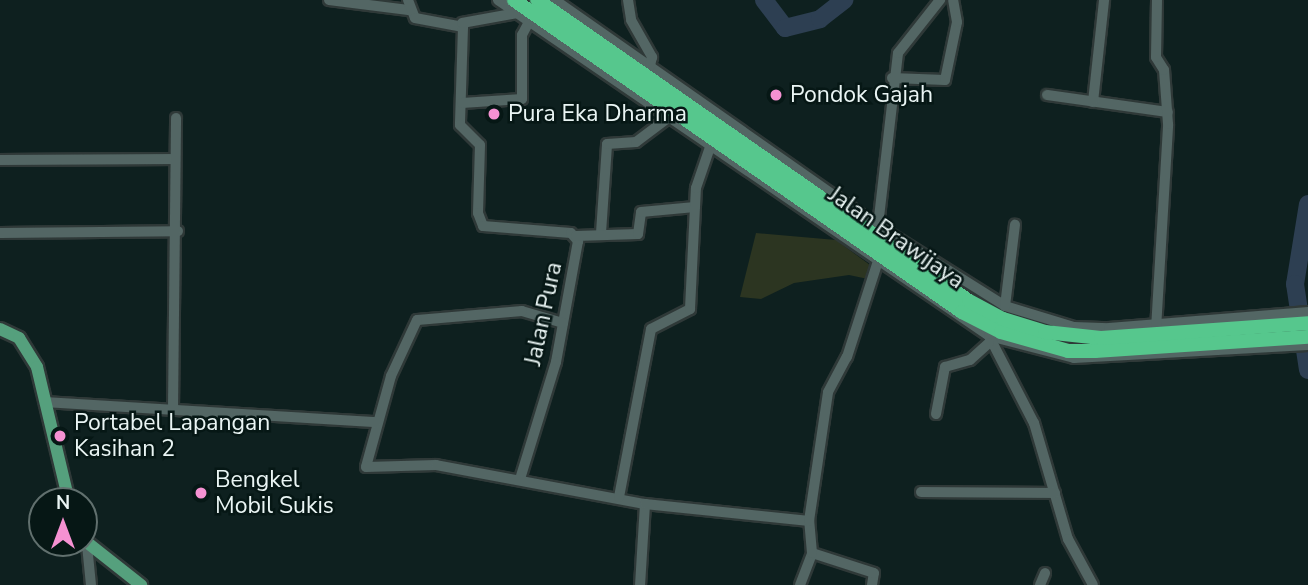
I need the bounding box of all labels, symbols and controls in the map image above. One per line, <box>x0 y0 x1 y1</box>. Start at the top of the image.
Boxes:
place label: Pondok Gajah <box>790 81 933 109</box>
marker: Pondok Gajah <box>768 87 784 103</box>
place label: Pura Eka Dharma <box>508 100 687 128</box>
marker: Pura Eka Dharma <box>486 106 502 122</box>
street label: Jalan Brawijaya <box>823 181 969 295</box>
street label: Jalan Pura <box>520 260 568 368</box>
place label: Portabel Lapangan Kasihan 2 <box>74 409 270 463</box>
marker: Portabel Lapangan Kasihan 2 <box>52 428 68 444</box>
place label: Bengkel Mobil Sukis <box>215 466 334 520</box>
marker: Bengkel Mobil Sukis <box>193 485 209 501</box>
north arrow <box>28 487 98 557</box>
text: N <box>56 490 70 516</box>

